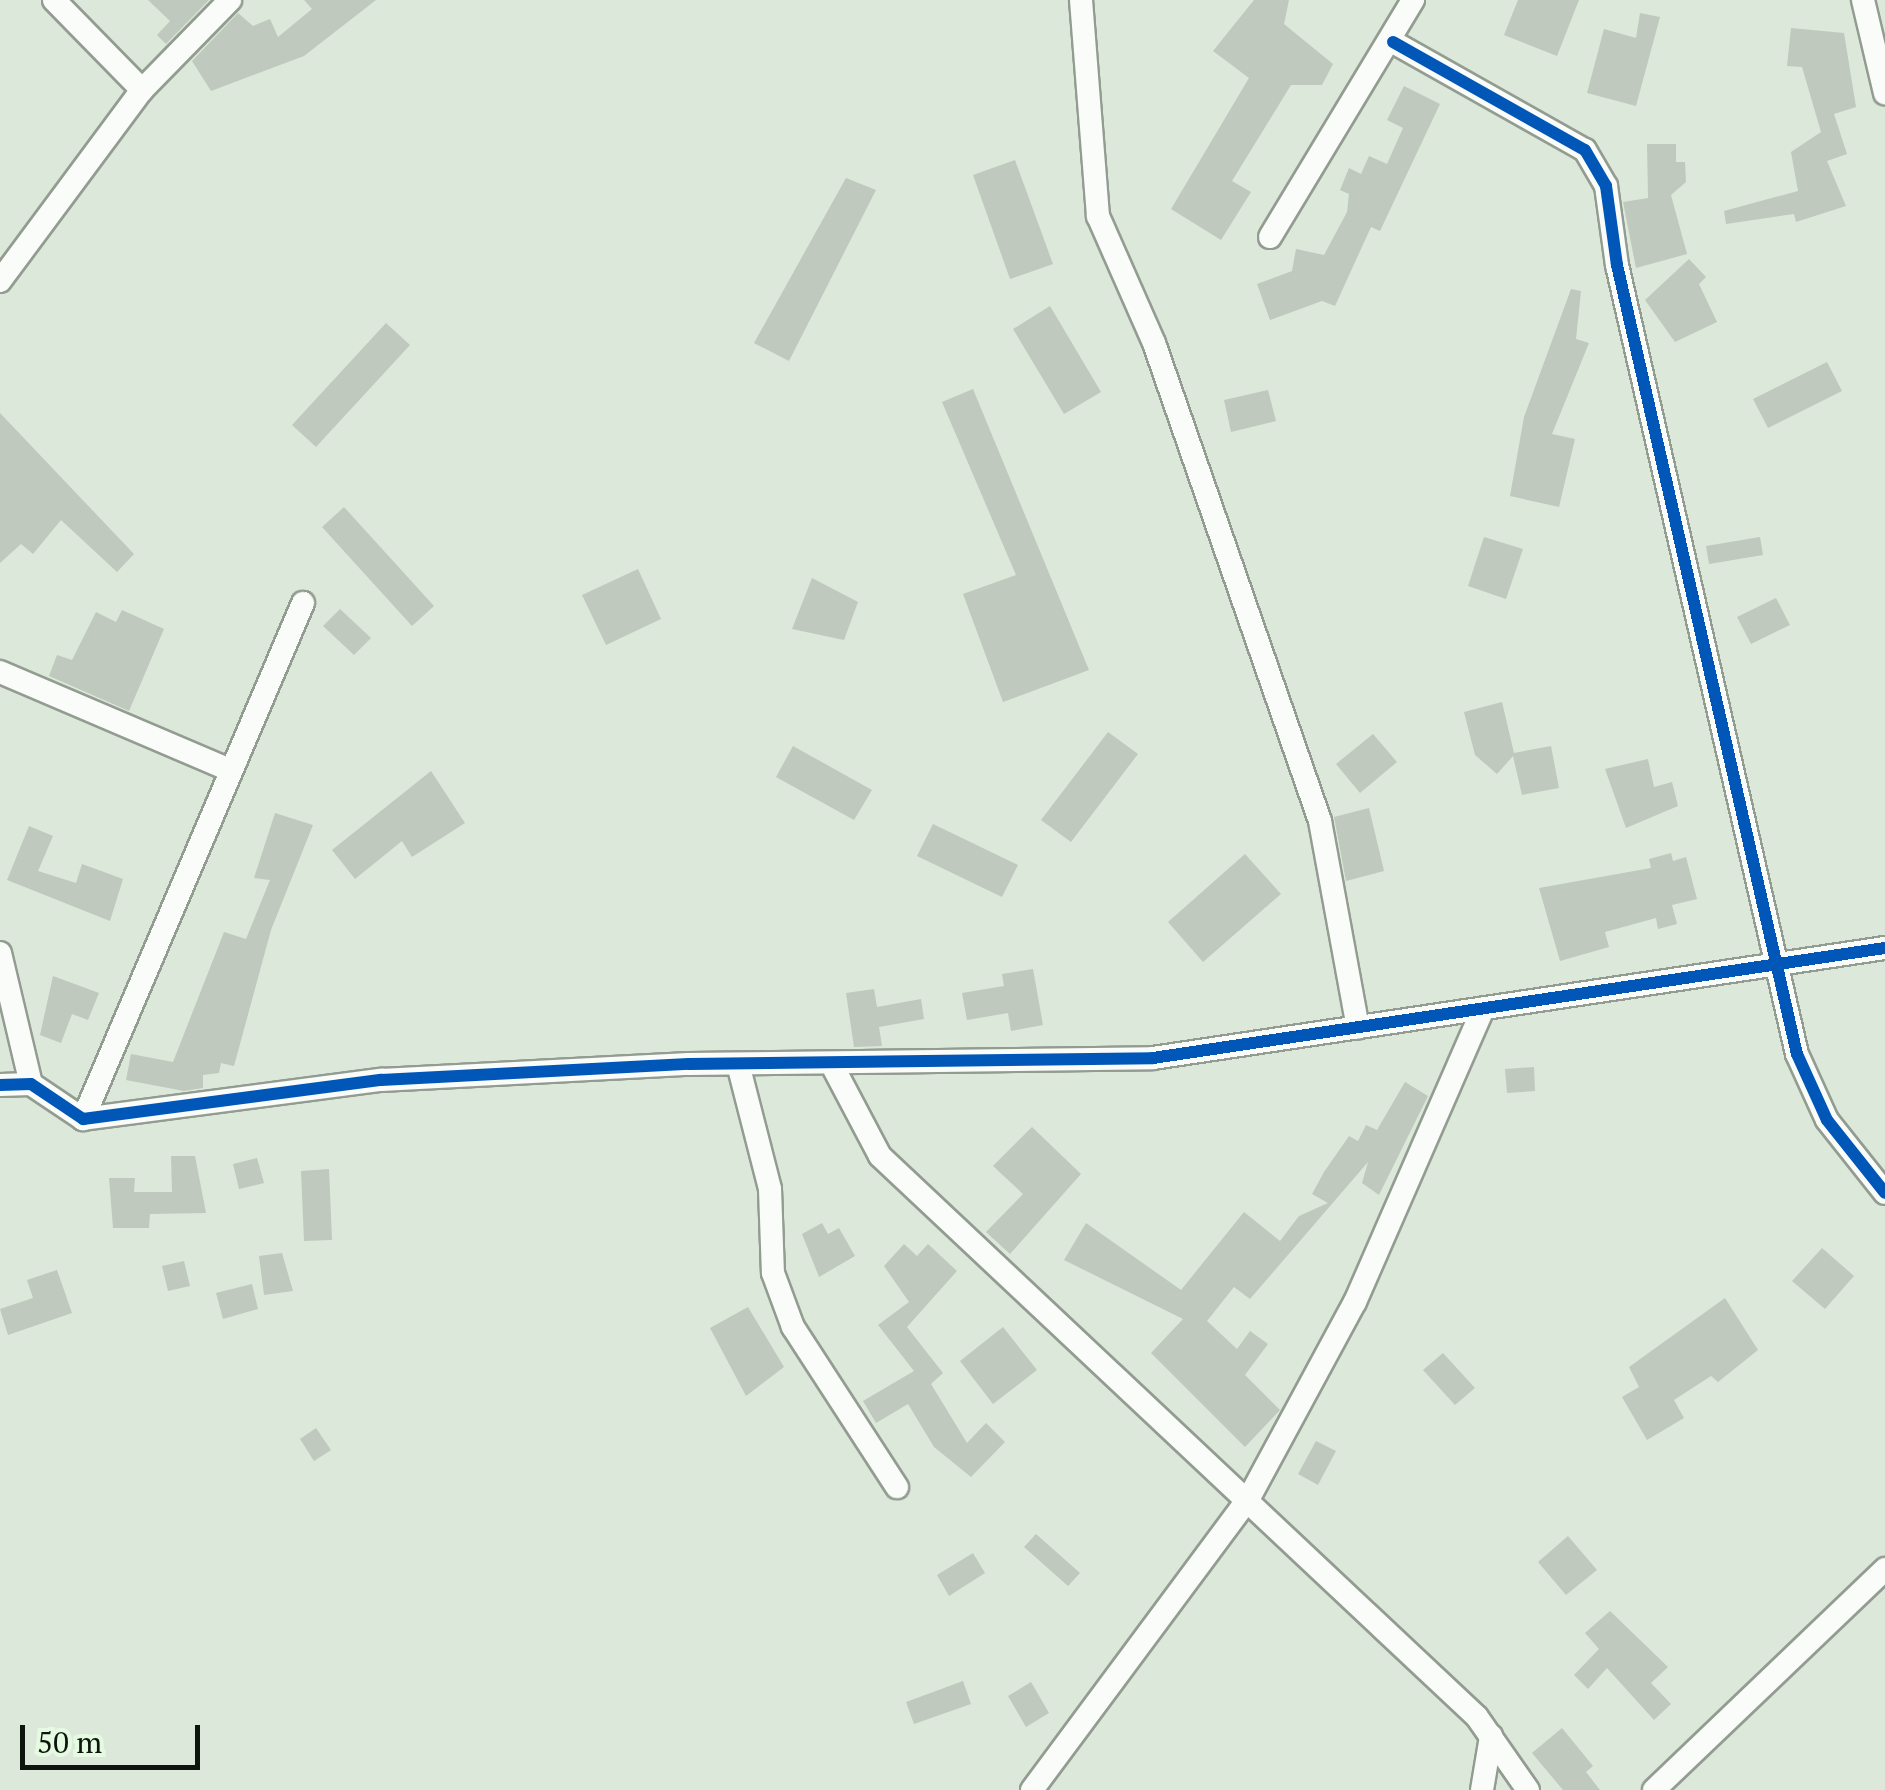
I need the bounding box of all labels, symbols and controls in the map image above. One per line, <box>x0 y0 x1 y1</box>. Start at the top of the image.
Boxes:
scale bar <box>25 1705 205 1767</box>
text: 50 m <box>37 1722 102 1762</box>

